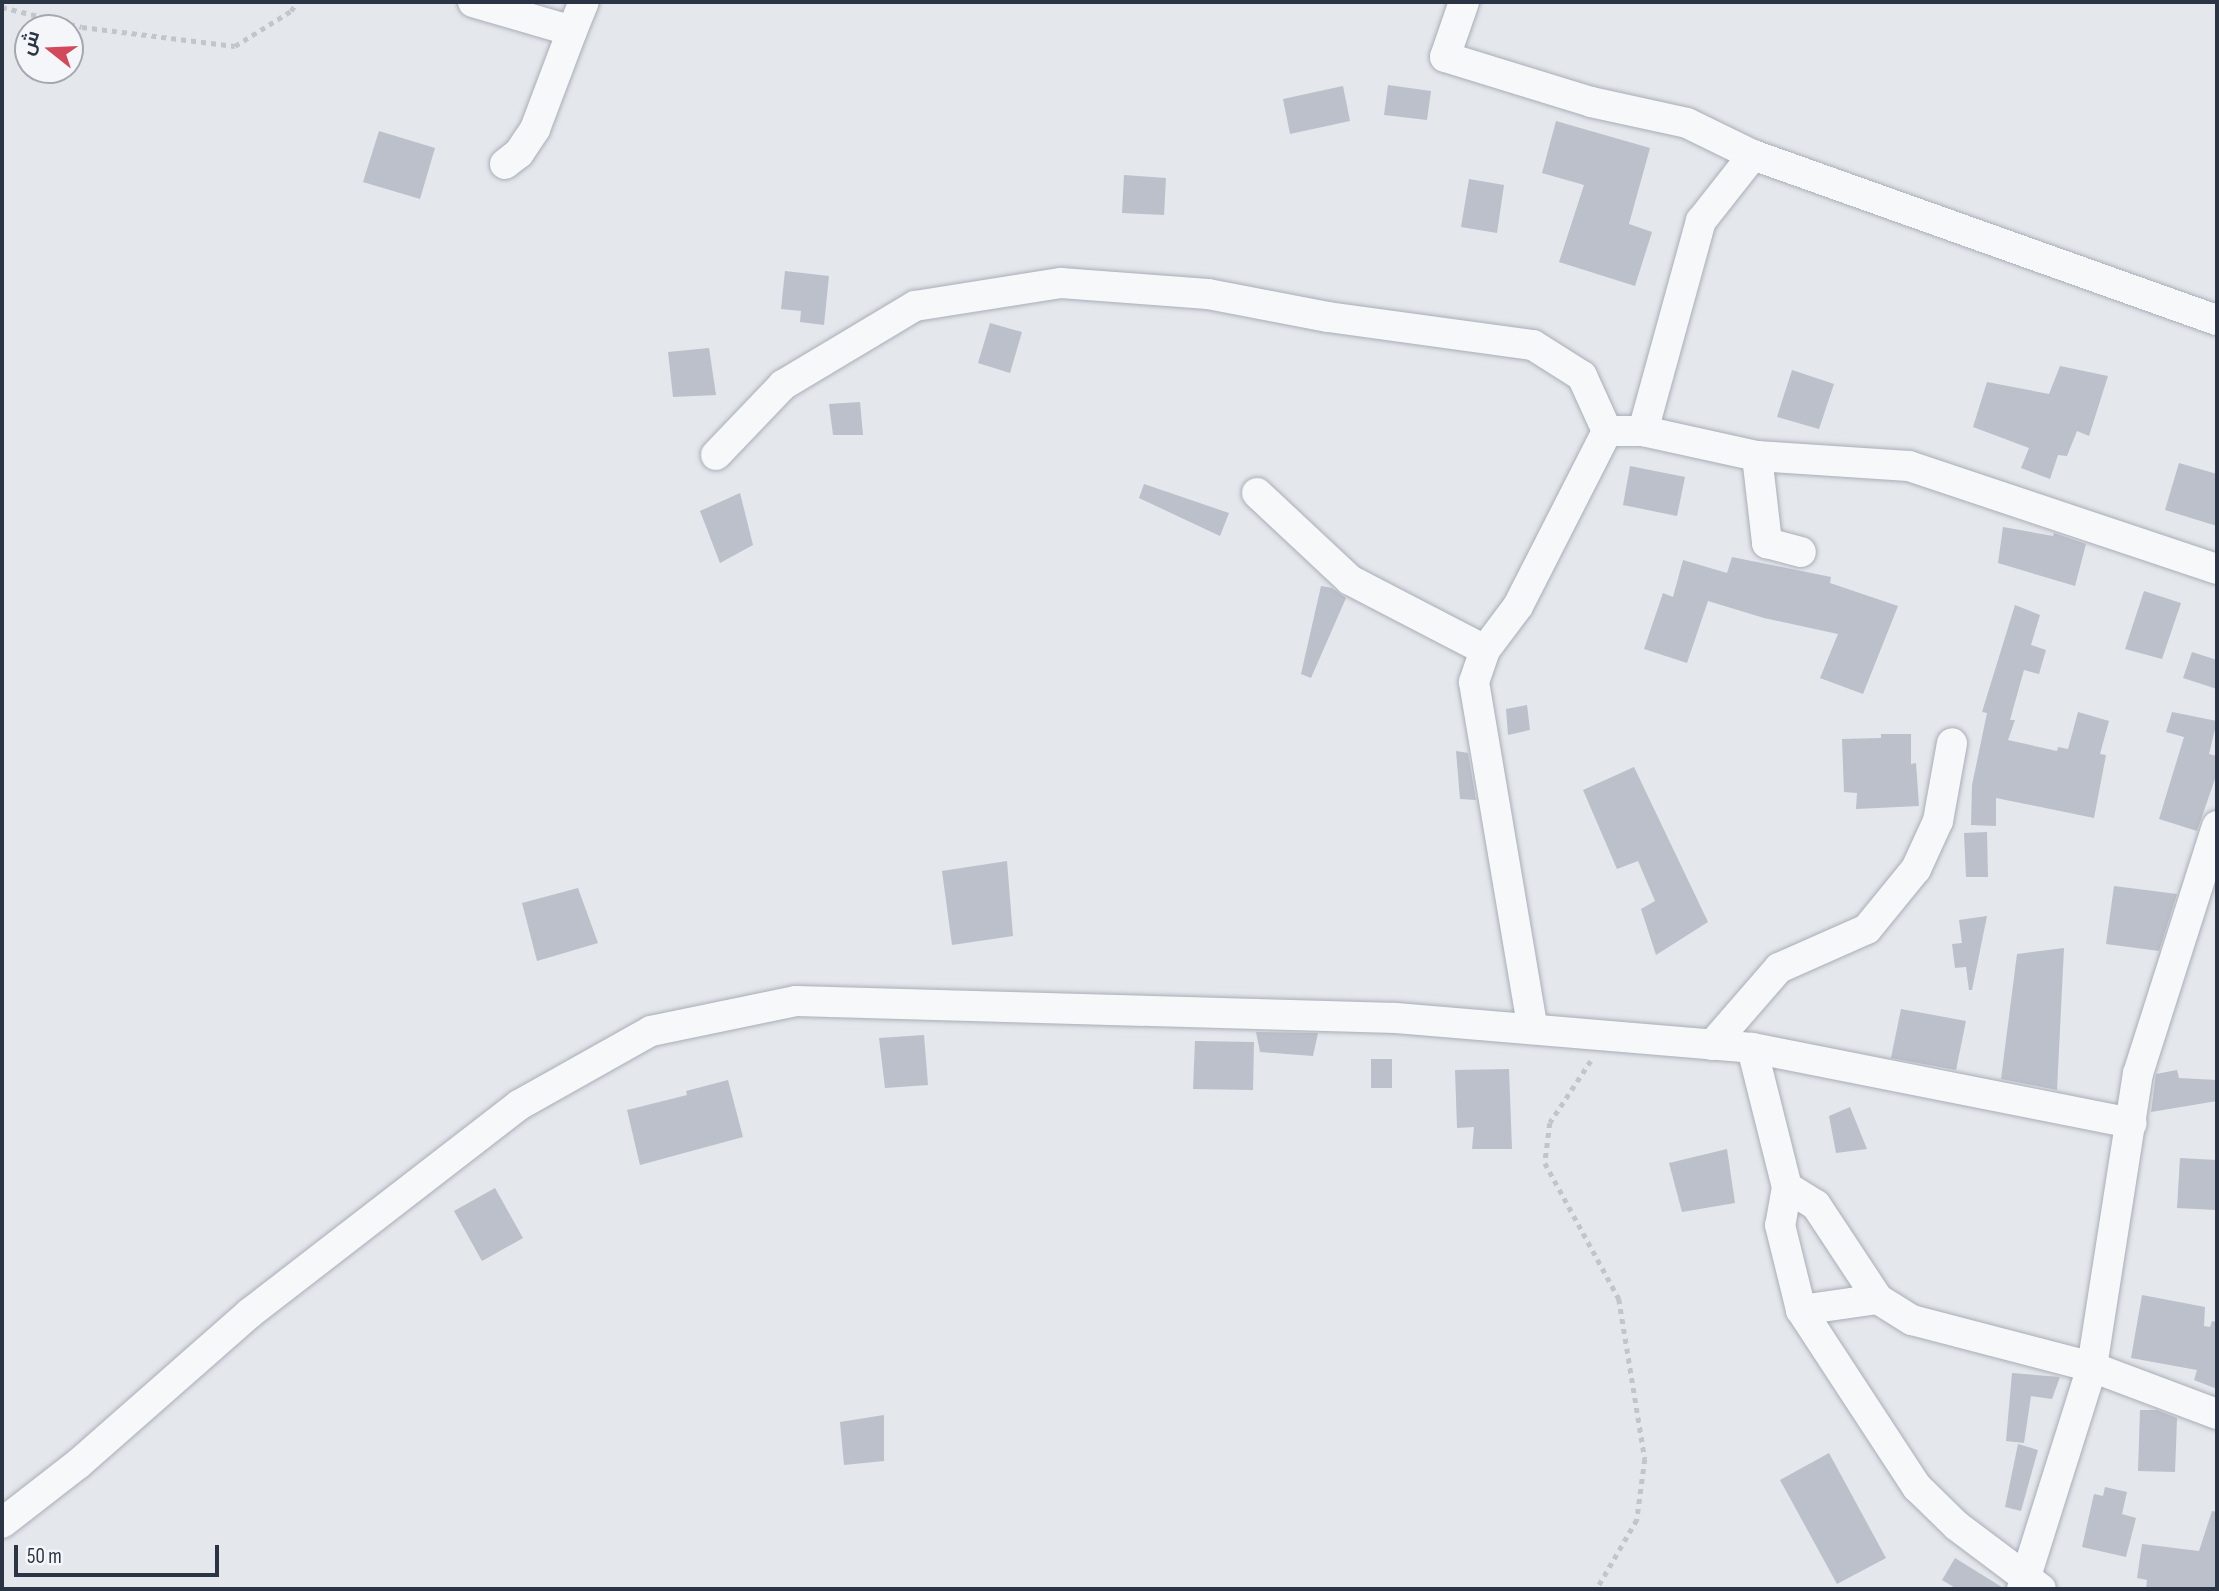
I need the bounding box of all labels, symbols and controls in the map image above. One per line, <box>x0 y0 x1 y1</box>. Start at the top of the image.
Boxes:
north arrow <box>14 14 84 84</box>
text: ش <box>16 28 45 58</box>
scale bar <box>18 1532 222 1576</box>
text: 50 m <box>27 1544 62 1569</box>

